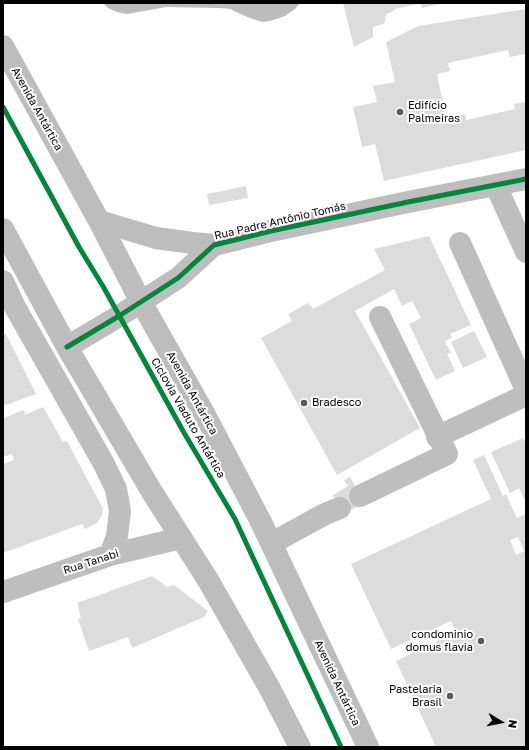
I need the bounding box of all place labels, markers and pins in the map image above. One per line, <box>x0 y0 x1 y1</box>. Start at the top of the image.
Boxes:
place label: Edifício Palmeiras <box>408 99 460 125</box>
marker: Edifício Palmeiras <box>395 107 405 117</box>
place label: Bradesco <box>312 396 361 410</box>
marker: Bradesco <box>299 398 309 408</box>
place label: condominio domus flavia <box>406 628 473 654</box>
marker: condominio domus flavia <box>476 636 486 646</box>
place label: Pastelaria Brasil <box>389 683 442 709</box>
marker: Pastelaria Brasil <box>445 691 455 701</box>

